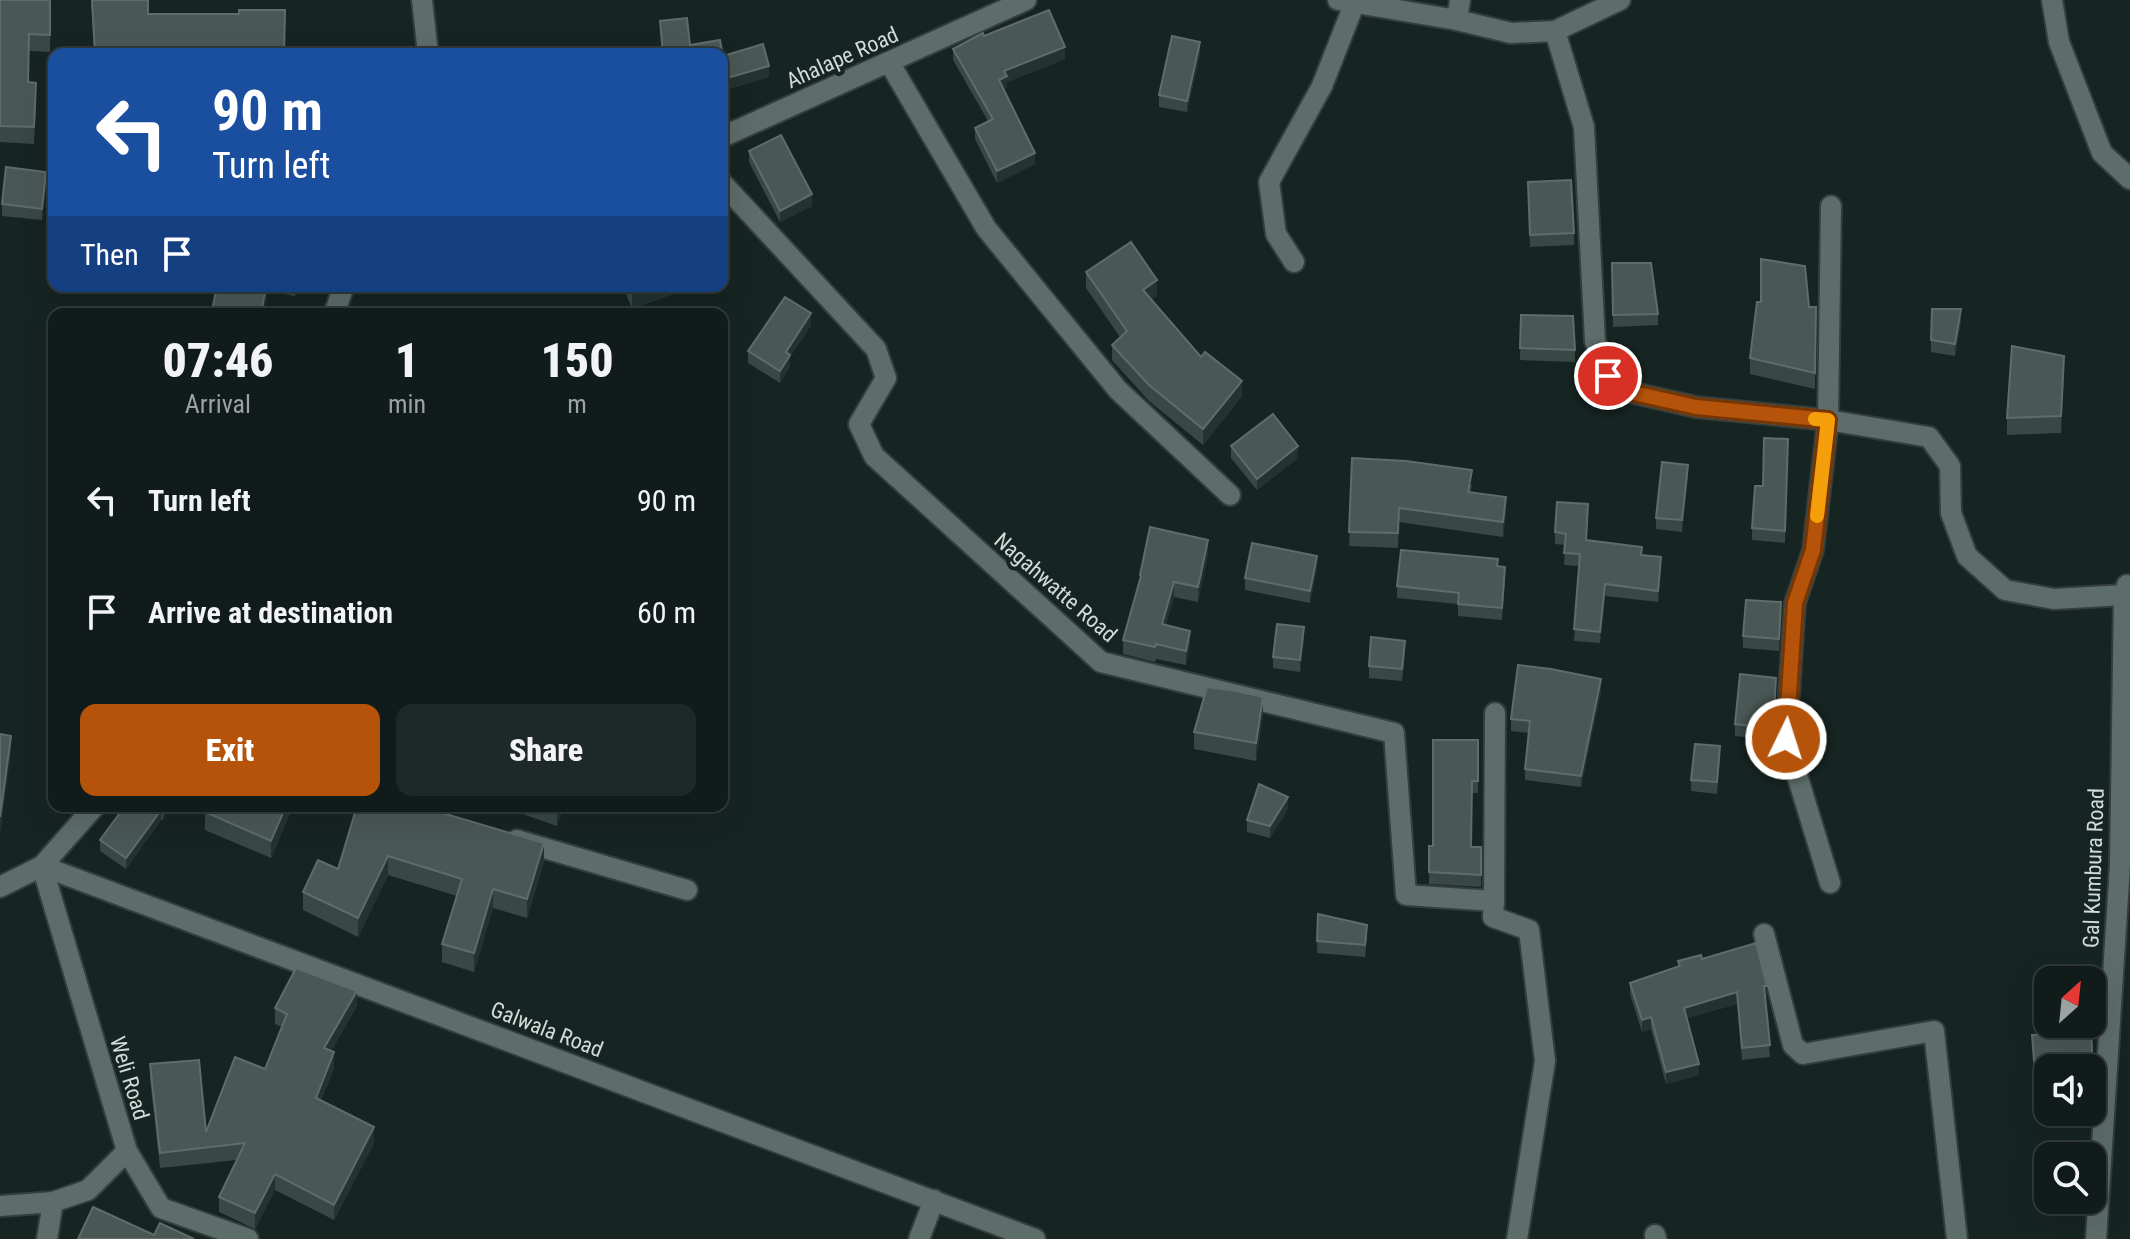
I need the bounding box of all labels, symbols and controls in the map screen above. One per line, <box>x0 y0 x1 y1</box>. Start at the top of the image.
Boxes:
street label: Ahalape Road <box>782 22 902 93</box>
text: 90 m <box>212 78 323 144</box>
icon: left <box>80 80 184 184</box>
text: Turn left <box>212 145 330 187</box>
icon: arrive <box>155 232 199 276</box>
text: Then <box>80 237 139 272</box>
text: 07:46 <box>162 332 274 389</box>
text: 1 <box>395 332 419 389</box>
text: 150 <box>540 332 614 389</box>
pin <box>1574 342 1642 410</box>
icon: arrive <box>1586 354 1630 398</box>
text: Arrival <box>185 389 251 419</box>
text: min <box>388 389 426 419</box>
text: m <box>567 389 587 419</box>
icon: left <box>80 478 124 522</box>
text: Turn left <box>148 483 251 518</box>
text: 90 m <box>637 483 696 518</box>
street label: Nagahwatte Road <box>990 528 1122 647</box>
icon: arrive <box>80 590 124 634</box>
text: Arrive at destination <box>148 595 393 630</box>
text: 60 m <box>637 595 696 630</box>
position arrow <box>1744 697 1828 781</box>
button: Exit <box>80 704 380 796</box>
button: Share <box>396 704 696 796</box>
street label: Gal Kumbura Road <box>2078 788 2109 948</box>
north arrow <box>2034 966 2106 1038</box>
map controls <box>2034 966 2106 1214</box>
street label: Galwala Road <box>487 997 606 1062</box>
street label: Weli Road <box>105 1033 154 1123</box>
button: sound <box>2034 1054 2106 1126</box>
button: search <box>2034 1142 2106 1214</box>

